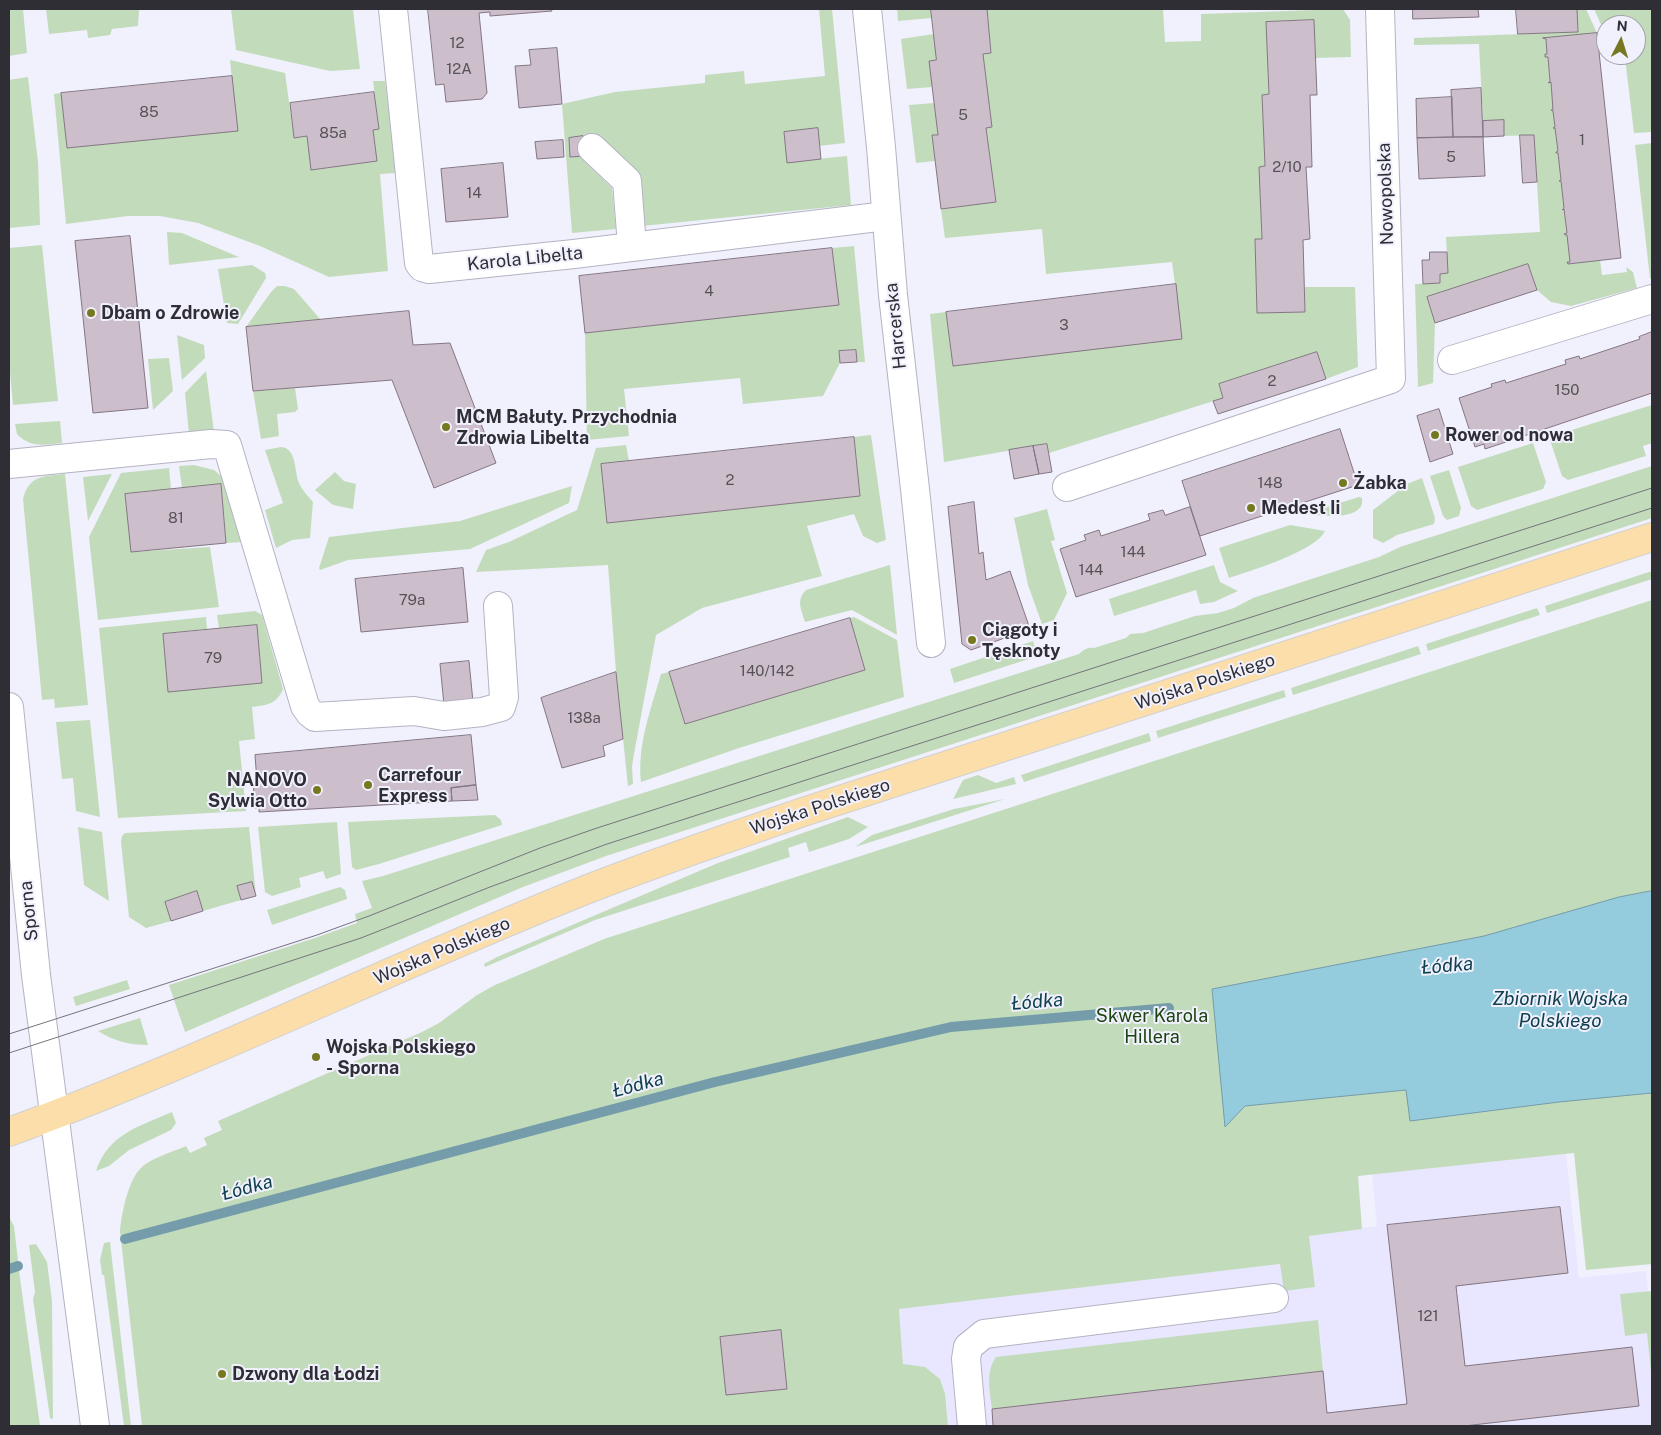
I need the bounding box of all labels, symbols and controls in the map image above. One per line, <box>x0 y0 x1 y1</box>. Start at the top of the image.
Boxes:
north arrow <box>1596 15 1646 65</box>
text: N <box>1616 18 1628 34</box>
house number: 12 <box>449 34 465 52</box>
house number: 12A <box>446 60 472 78</box>
house number: 85 <box>139 103 159 121</box>
house number: 5 <box>958 106 968 124</box>
house number: 85a <box>319 124 347 142</box>
house number: 1 <box>1579 131 1585 149</box>
street label: Nowopolska <box>1373 142 1399 246</box>
house number: 5 <box>1446 148 1456 166</box>
house number: 2/10 <box>1272 158 1302 176</box>
house number: 14 <box>466 184 482 202</box>
street label: Karola Libelta <box>466 242 584 276</box>
house number: 4 <box>704 282 714 300</box>
street label: Harcerska <box>881 282 911 370</box>
place label: Dbam o Zdrowie <box>101 302 239 324</box>
marker: Dbam o Zdrowie <box>85 307 97 319</box>
house number: 3 <box>1059 316 1069 334</box>
house number: 2 <box>1268 372 1276 390</box>
house number: 150 <box>1555 381 1579 399</box>
place label: MCM Bałuty. Przychodnia Zdrowia Libelta <box>456 406 677 448</box>
marker: MCM Bałuty. Przychodnia Zdrowia Libelta <box>440 421 452 433</box>
place label: Rower od nowa <box>1445 424 1573 446</box>
marker: Rower od nowa <box>1429 429 1441 441</box>
house number: 2 <box>726 471 734 489</box>
place label: Żabka <box>1353 472 1407 494</box>
house number: 148 <box>1257 474 1283 492</box>
marker: Żabka <box>1337 477 1349 489</box>
place label: Medest Ii <box>1261 497 1340 519</box>
marker: Medest Ii <box>1245 502 1257 514</box>
house number: 81 <box>168 509 184 527</box>
house number: 144 <box>1121 543 1145 561</box>
house number: 144 <box>1079 561 1103 579</box>
house number: 79a <box>399 591 425 609</box>
place label: Ciągoty i Tęsknoty <box>982 619 1060 662</box>
marker: Ciągoty i Tęsknoty <box>966 634 978 646</box>
house number: 79 <box>204 649 222 667</box>
street label: Wojska Polskiego <box>1132 649 1278 715</box>
house number: 140/142 <box>740 662 794 680</box>
house number: 138a <box>567 709 601 727</box>
place label: Carrefour Express <box>378 764 461 806</box>
place label: NANOVO Sylwia Otto <box>208 769 307 812</box>
street label: Wojska Polskiego <box>747 774 893 840</box>
marker: Carrefour Express <box>362 779 374 791</box>
marker: NANOVO Sylwia Otto <box>311 784 323 796</box>
street label: Sporna <box>15 880 43 942</box>
street label: Wojska Polskiego <box>371 913 513 989</box>
water label: Łódka <box>1420 952 1474 980</box>
water label: Łódka <box>1010 988 1064 1016</box>
water label: Zbiornik Wojska Polskiego <box>1492 988 1628 1032</box>
park label: Skwer Karola Hillera <box>1096 1005 1208 1048</box>
place label: Wojska Polskiego - Sporna <box>326 1036 476 1078</box>
marker: Wojska Polskiego - Sporna <box>310 1051 322 1063</box>
water label: Łódka <box>610 1067 666 1103</box>
water label: Łódka <box>219 1170 275 1206</box>
house number: 121 <box>1417 1307 1439 1325</box>
place label: Dzwony dla Łodzi <box>232 1363 379 1385</box>
marker: Dzwony dla Łodzi <box>216 1368 228 1380</box>

